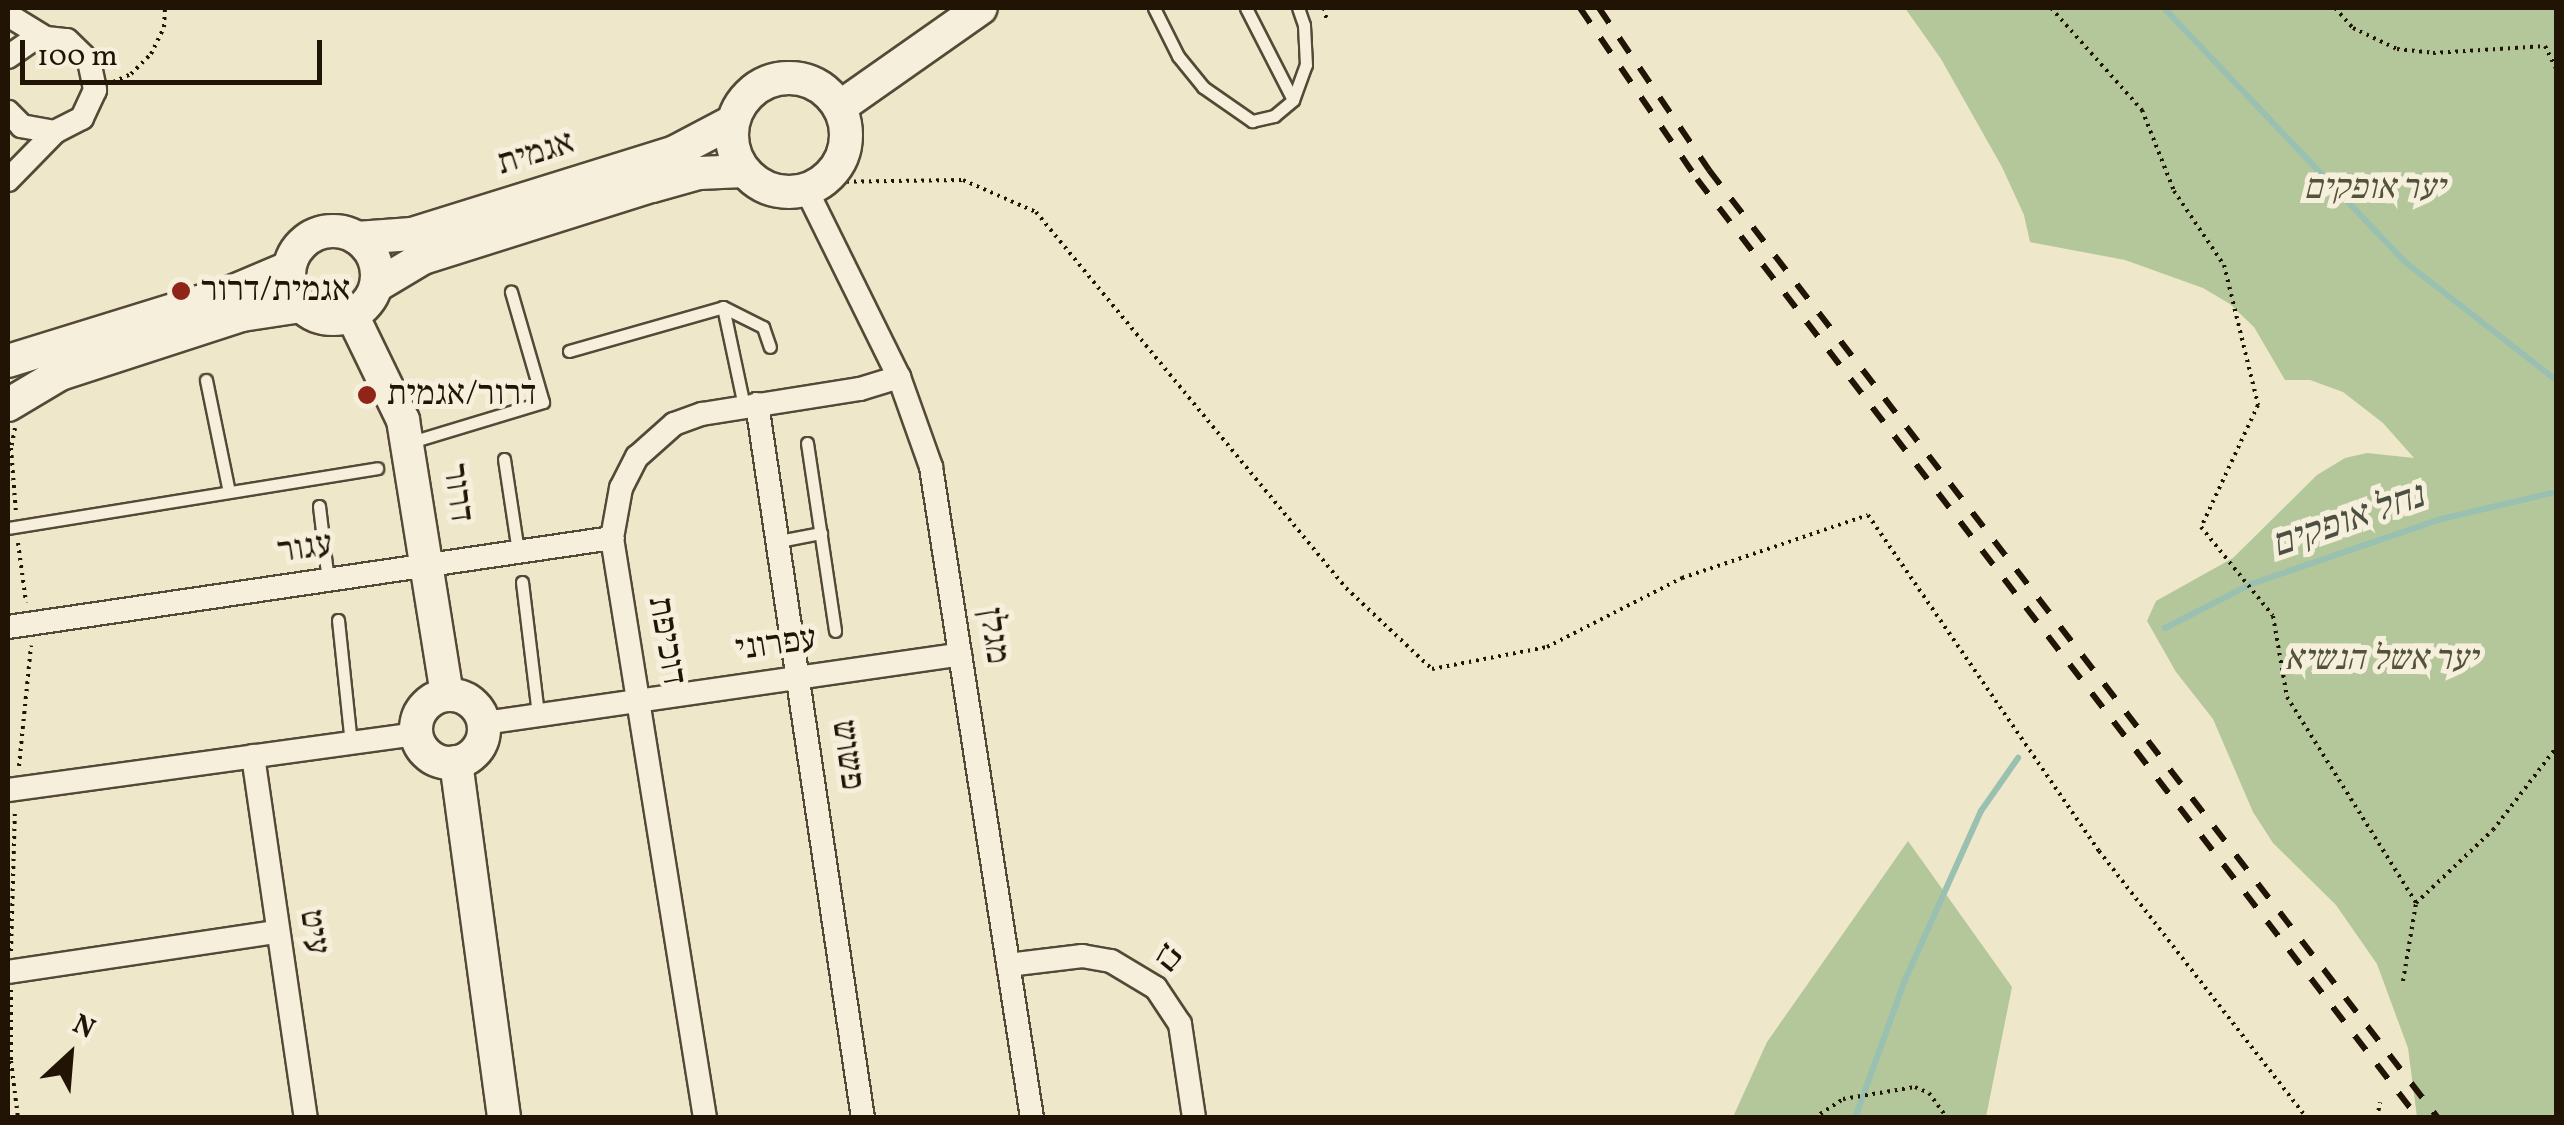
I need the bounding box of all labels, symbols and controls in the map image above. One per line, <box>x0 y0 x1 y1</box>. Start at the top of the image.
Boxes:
scale bar <box>25 20 328 82</box>
text: 100 m <box>37 36 118 78</box>
street label: אגמית <box>492 122 580 186</box>
park label: יער אופקים <box>2304 168 2444 210</box>
place label: אגמית/דרור <box>201 270 351 312</box>
marker: אגמית/דרור <box>170 280 192 302</box>
place label: דרור/אגמית <box>387 374 537 416</box>
marker: דרור/אגמית <box>356 384 378 406</box>
street label: דרור <box>432 461 482 525</box>
water label: נחל אופקים <box>2266 475 2430 569</box>
street label: עגור <box>275 524 335 574</box>
street label: דוכיפת <box>638 593 694 689</box>
street label: מגלן <box>968 605 1018 667</box>
street label: עפרוני <box>733 619 819 671</box>
park label: יער אשל הנשיא <box>2285 639 2477 681</box>
street label: פשוש <box>821 717 873 793</box>
street label: עיט <box>289 907 337 957</box>
street label: בז <box>1145 934 1191 982</box>
north arrow <box>20 1005 120 1105</box>
text: N <box>66 1006 101 1050</box>

